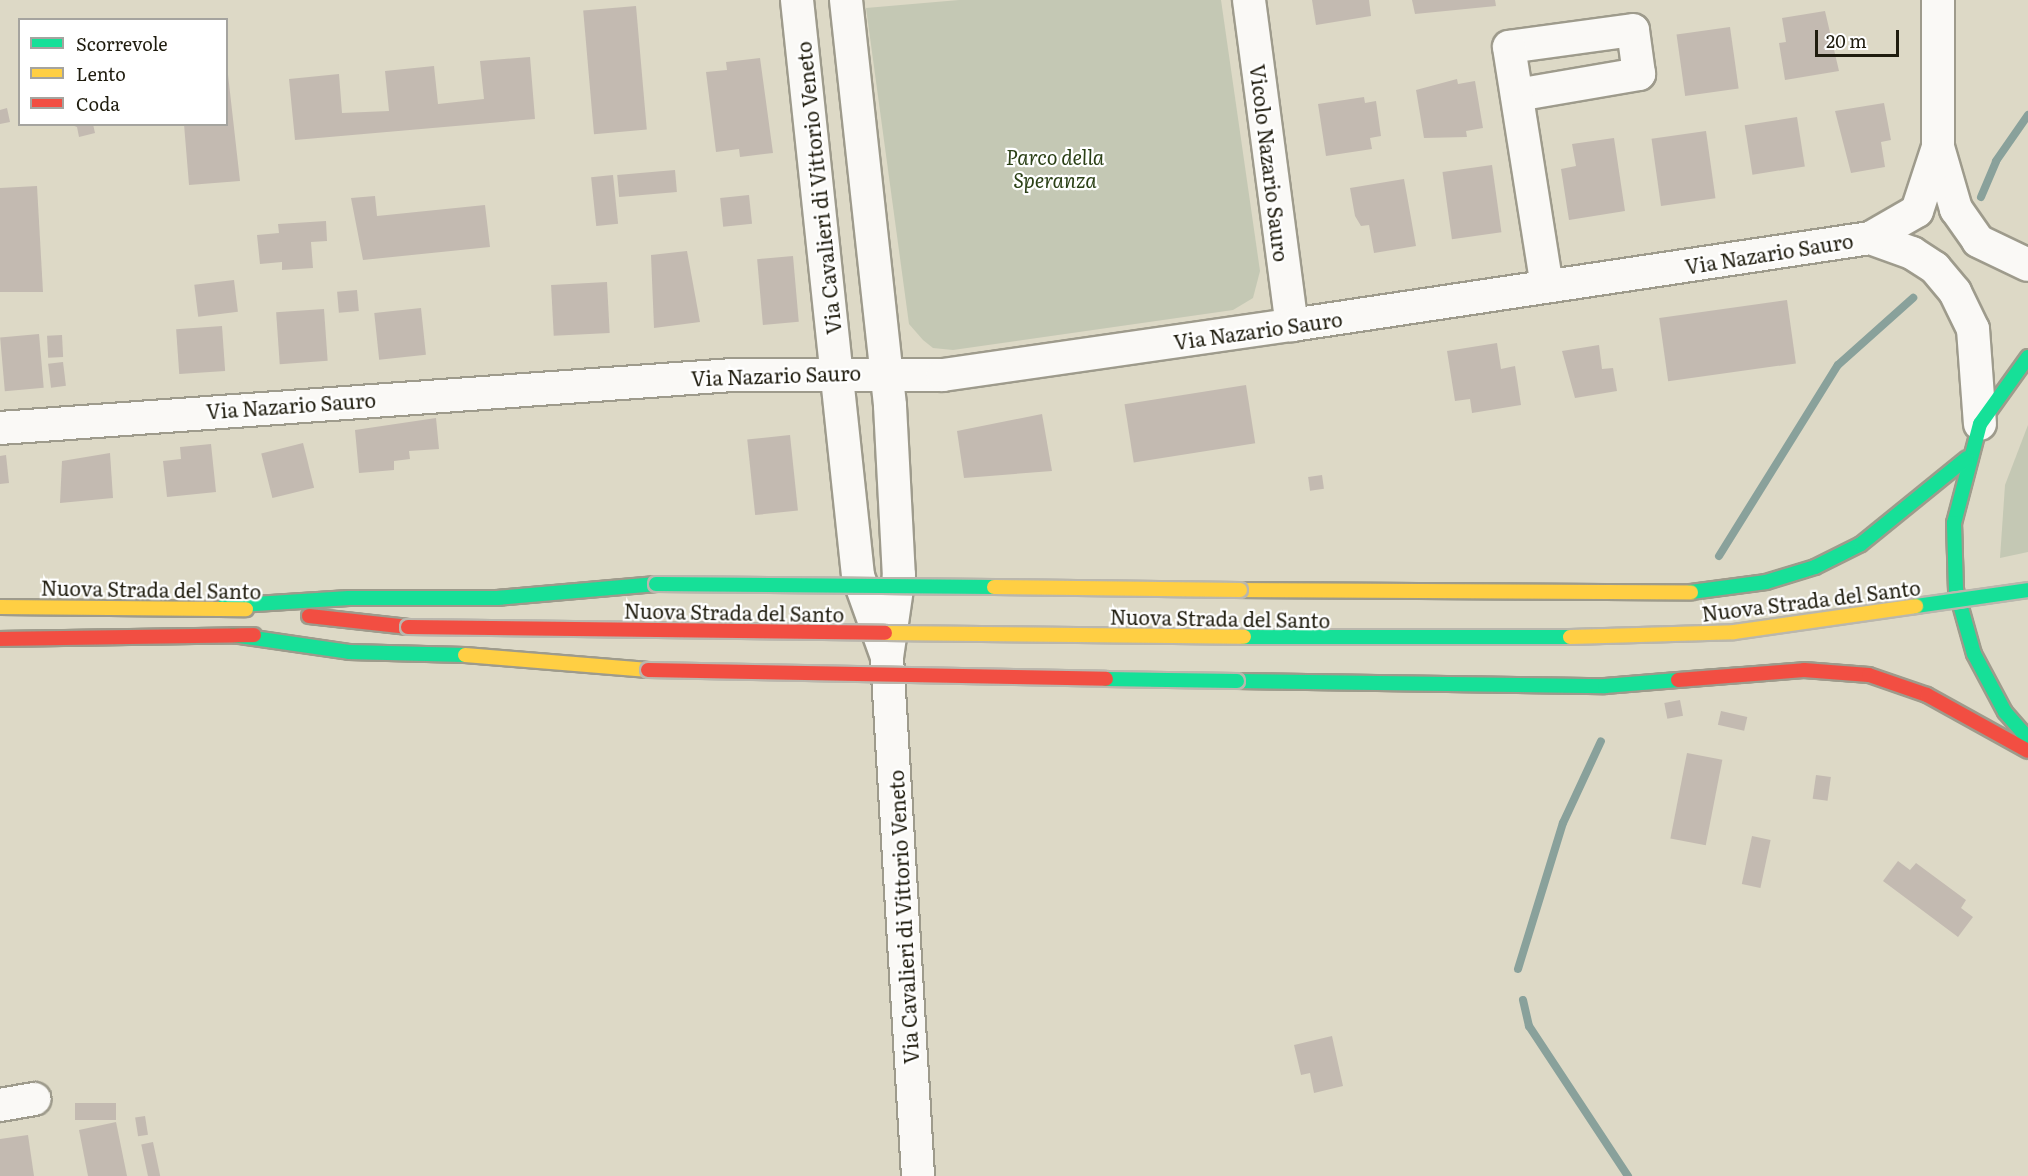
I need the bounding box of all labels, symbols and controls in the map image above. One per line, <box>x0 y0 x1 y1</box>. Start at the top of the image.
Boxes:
legend <box>18 18 228 126</box>
scale bar <box>1818 18 1902 56</box>
text: 20 m <box>1826 27 1867 54</box>
text: Scorrevole <box>76 30 168 57</box>
street label: Via Cavalieri di Vittorio Veneto <box>791 40 845 336</box>
text: Lento <box>76 60 126 87</box>
street label: Vicolo Nazario Sauro <box>1246 63 1294 263</box>
text: Coda <box>76 90 120 117</box>
park label: Parco della Speranza <box>1006 144 1104 191</box>
street label: Via Nazario Sauro <box>1683 228 1855 278</box>
street label: Via Nazario Sauro <box>1172 306 1344 354</box>
street label: Via Nazario Sauro <box>691 360 861 390</box>
street label: Via Nazario Sauro <box>205 387 377 423</box>
street label: Nuova Strada del Santo <box>41 575 261 603</box>
street label: Nuova Strada del Santo <box>1700 575 1922 625</box>
street label: Nuova Strada del Santo <box>624 598 844 626</box>
street label: Nuova Strada del Santo <box>1110 604 1330 632</box>
street label: Via Cavalieri di Vittorio Veneto <box>883 769 923 1065</box>

